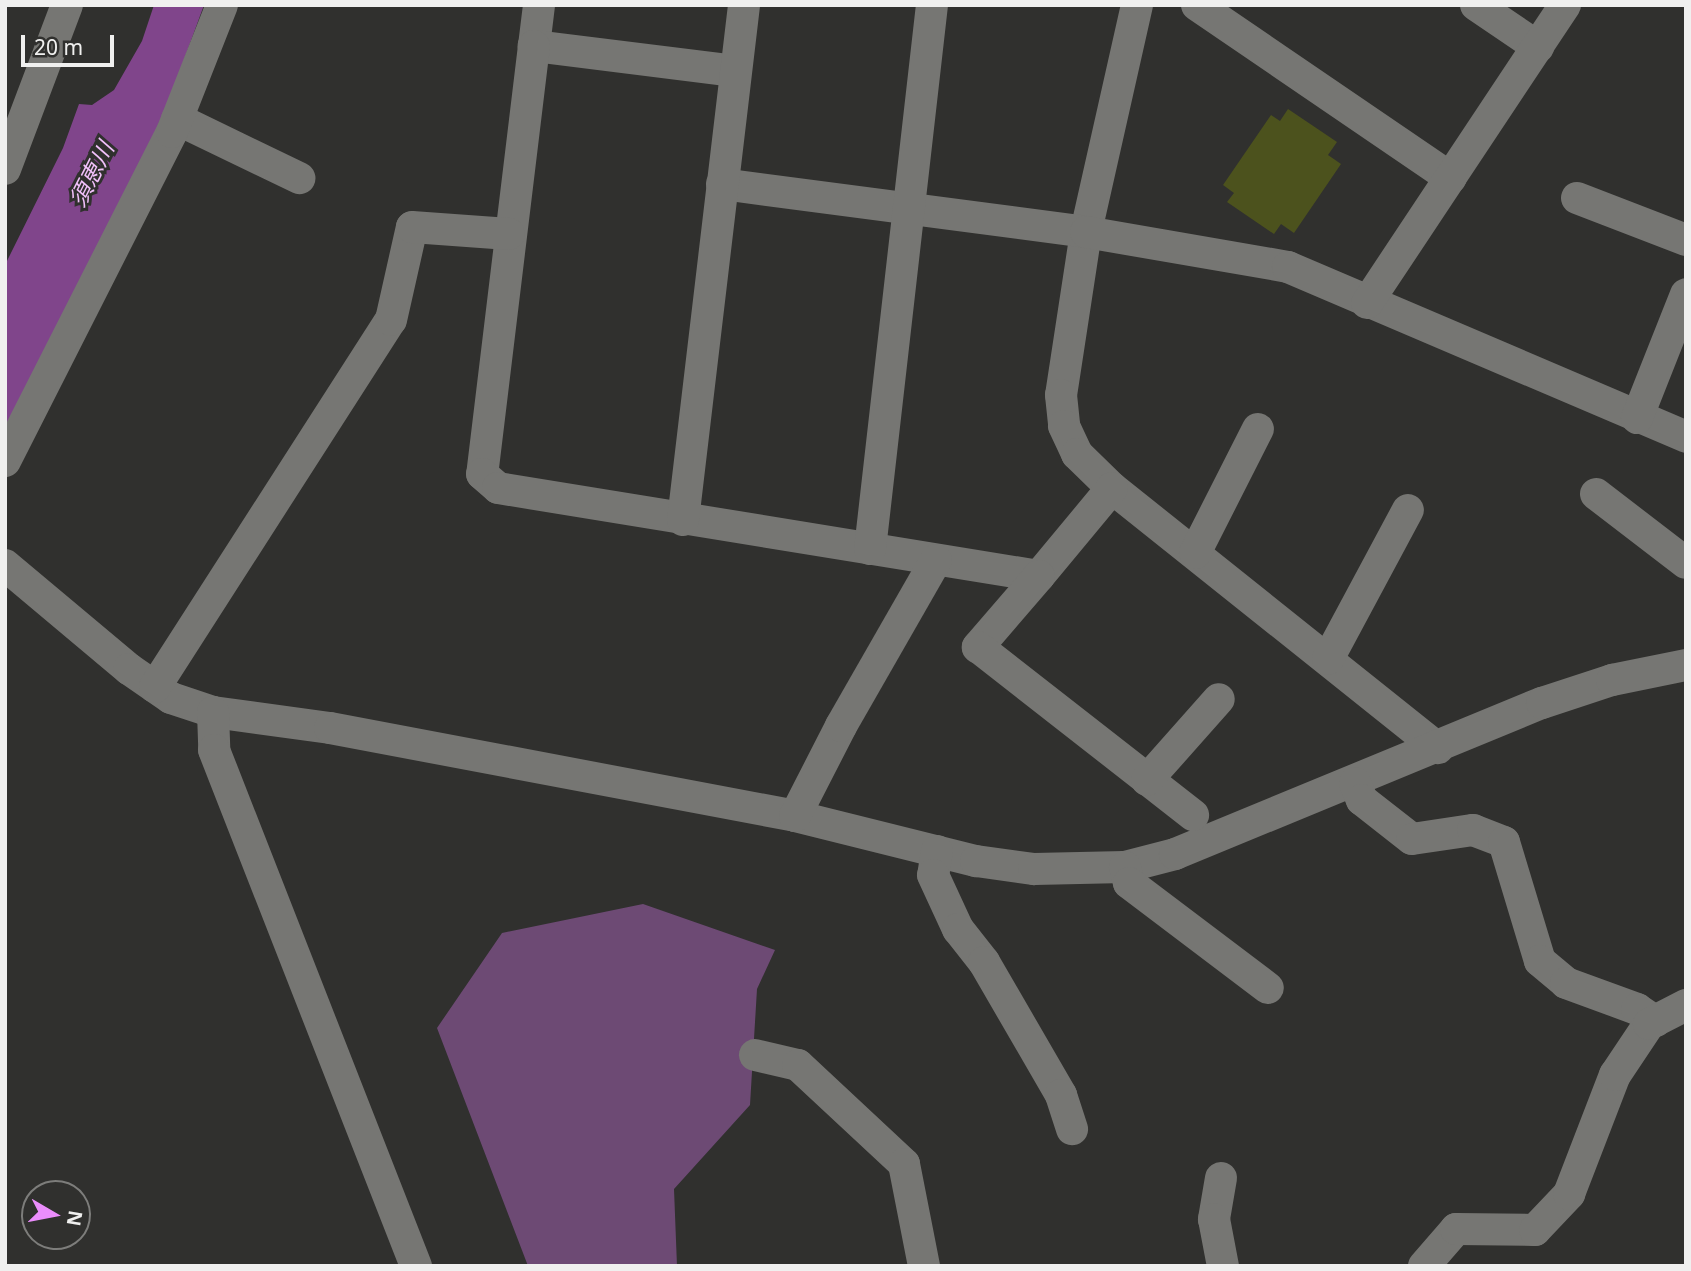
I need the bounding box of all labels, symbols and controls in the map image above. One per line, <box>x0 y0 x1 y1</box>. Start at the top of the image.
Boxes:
scale bar <box>24 21 117 65</box>
text: 20 m <box>34 33 83 61</box>
water label: 須恵川 <box>63 137 119 211</box>
north arrow <box>21 1180 91 1250</box>
text: N <box>61 1208 89 1228</box>

